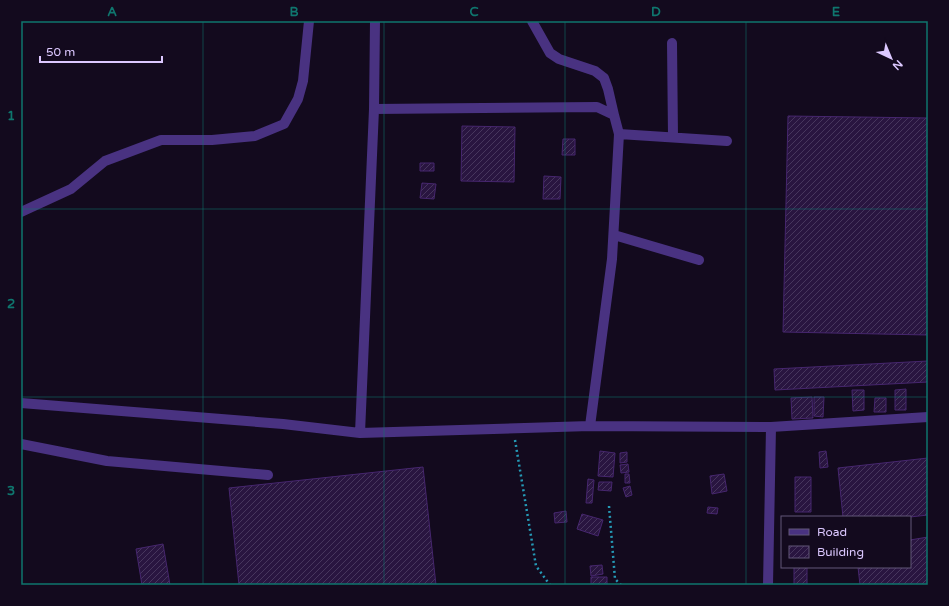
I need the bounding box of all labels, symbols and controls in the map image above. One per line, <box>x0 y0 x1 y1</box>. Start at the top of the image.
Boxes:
text: A <box>107 4 117 20</box>
text: B <box>289 4 299 20</box>
text: C <box>469 4 479 20</box>
text: D <box>651 4 661 20</box>
text: E <box>832 4 840 20</box>
scale bar <box>40 38 162 64</box>
north arrow <box>871 38 911 78</box>
text: 50 m <box>46 45 75 59</box>
text: N <box>890 57 905 73</box>
text: 1 <box>7 108 15 124</box>
text: 2 <box>7 296 15 312</box>
text: 3 <box>7 483 15 499</box>
legend <box>781 516 911 568</box>
text: Road <box>817 525 847 539</box>
text: Building <box>817 545 864 559</box>

